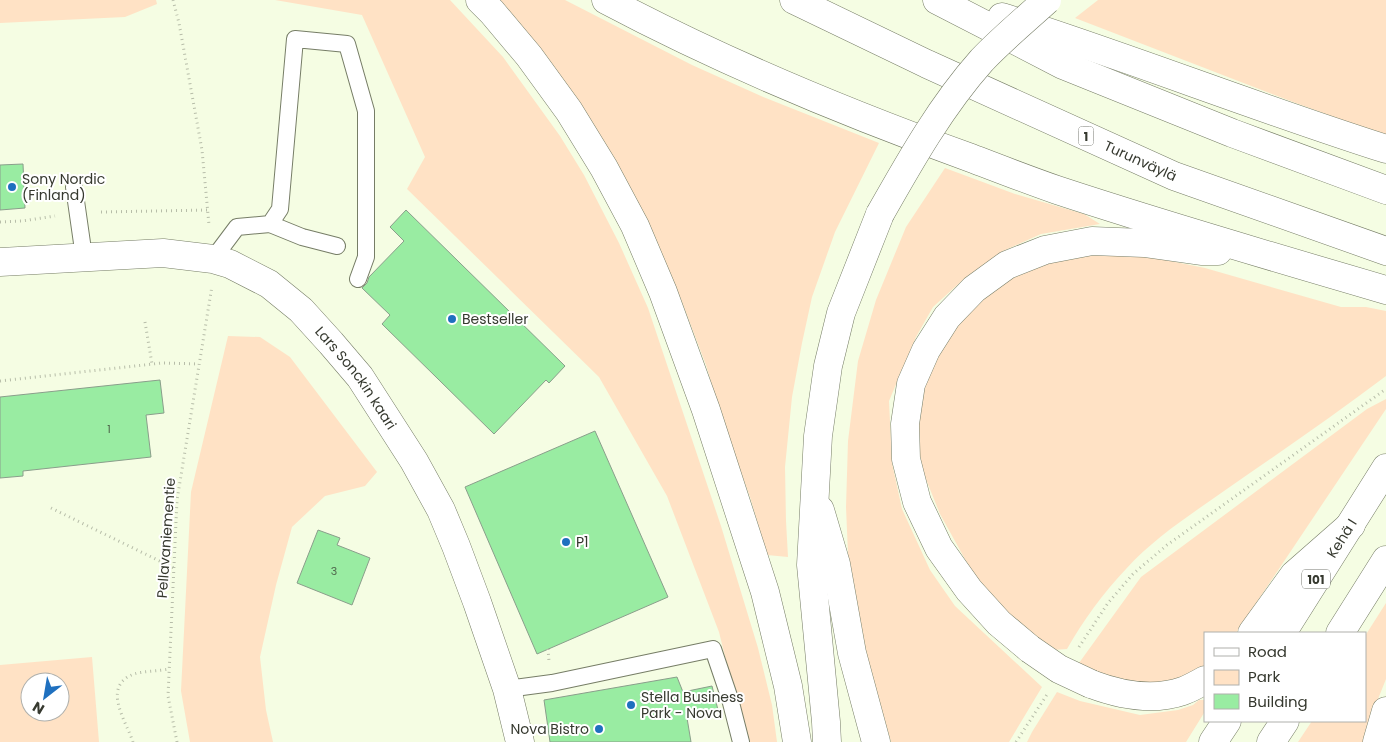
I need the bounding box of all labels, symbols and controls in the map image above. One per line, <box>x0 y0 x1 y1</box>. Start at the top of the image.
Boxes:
road number: 1 <box>1078 126 1094 146</box>
street label: Turunväylä <box>1101 136 1180 186</box>
place label: Sony Nordic (Finland) <box>22 169 105 205</box>
marker: Sony Nordic (Finland) <box>6 181 18 193</box>
place label: Bestseller <box>462 309 528 329</box>
marker: Bestseller <box>446 313 458 325</box>
street label: Lars Sonckin kaari <box>311 322 401 433</box>
house number: 1 <box>107 421 111 437</box>
street label: Pellavaniementie <box>152 477 180 599</box>
street label: Kehä I <box>1322 515 1362 562</box>
place label: P1 <box>576 532 589 552</box>
marker: P1 <box>560 536 572 548</box>
house number: 3 <box>331 563 337 579</box>
road number: 101 <box>1302 570 1330 588</box>
legend <box>1204 632 1366 722</box>
text: Road <box>1248 641 1287 662</box>
text: Park <box>1248 666 1280 687</box>
north arrow <box>20 672 70 722</box>
place label: Stella Business Park - Nova <box>641 687 744 723</box>
text: Building <box>1248 691 1308 712</box>
text: N <box>29 697 48 719</box>
marker: Stella Business Park - Nova <box>625 699 637 711</box>
place label: Nova Bistro <box>511 719 589 739</box>
marker: Nova Bistro <box>593 723 605 735</box>

